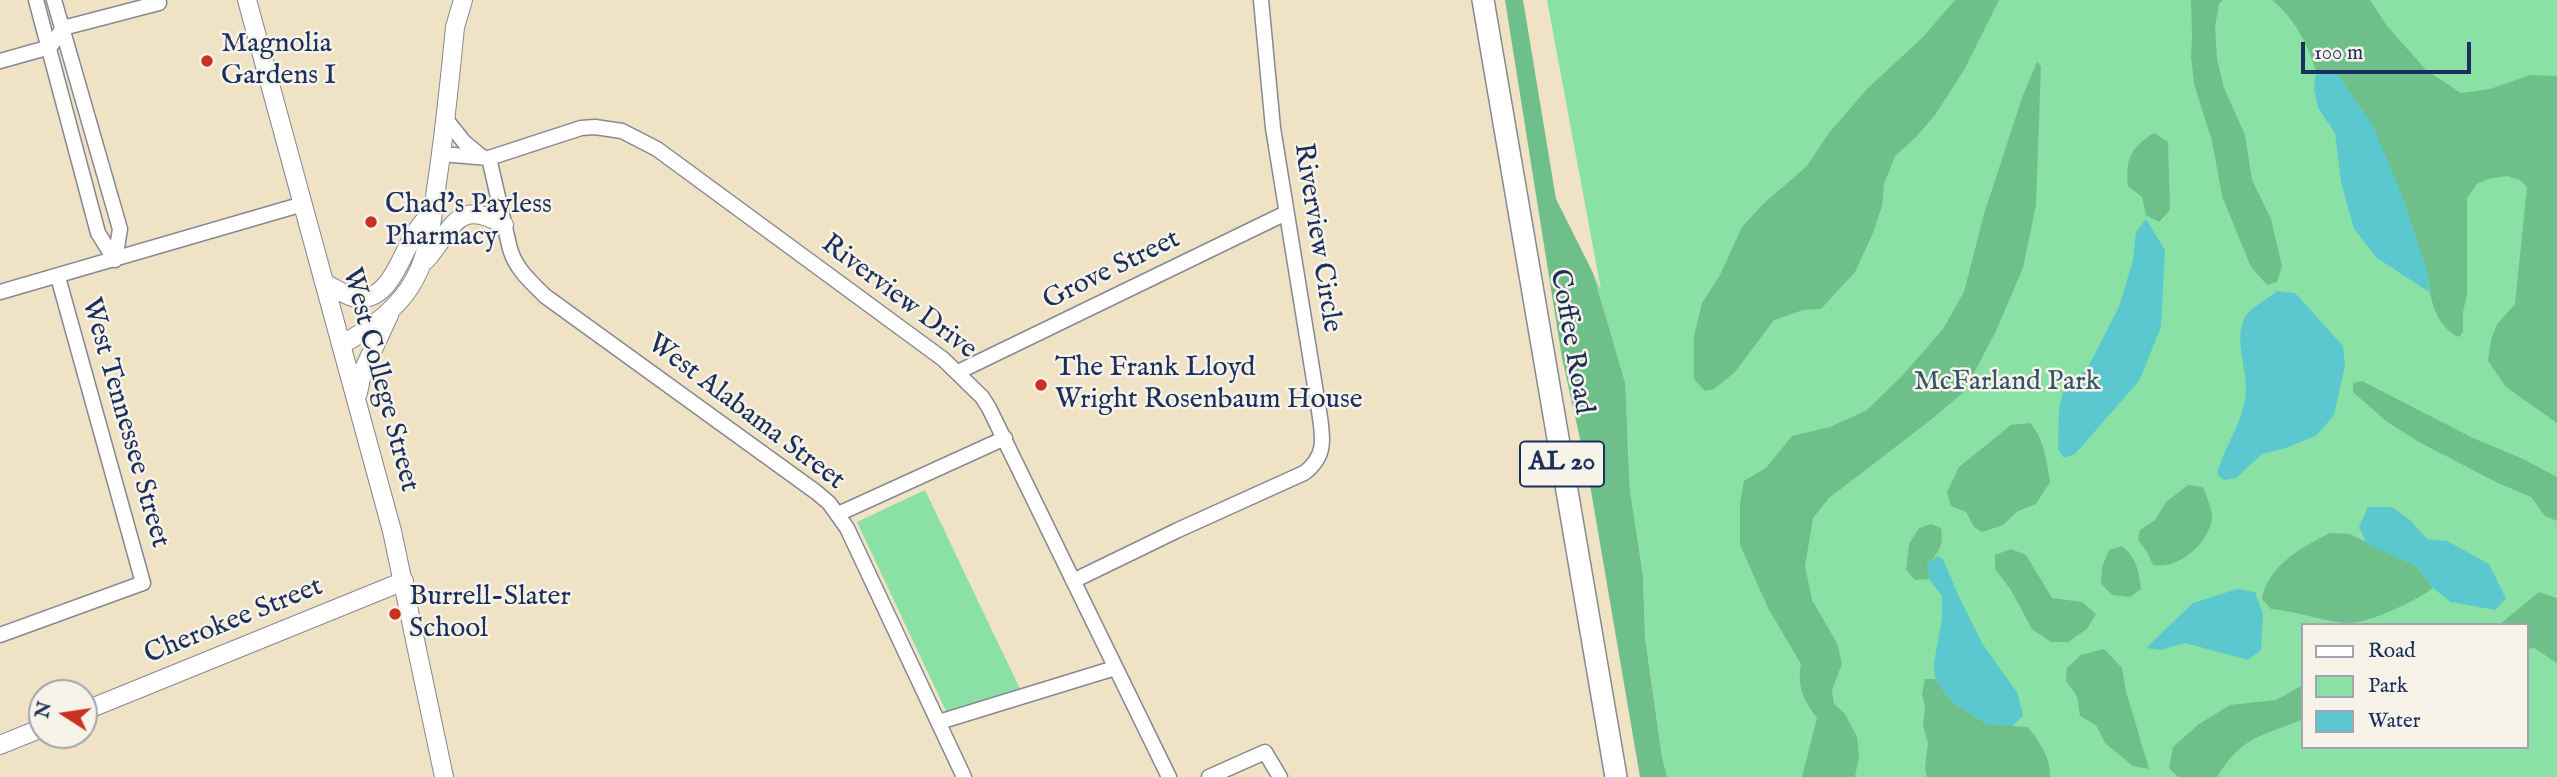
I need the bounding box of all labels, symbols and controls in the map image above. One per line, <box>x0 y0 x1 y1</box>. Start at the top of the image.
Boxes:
place label: Magnolia Gardens I <box>221 28 336 94</box>
scale bar <box>2305 28 2475 72</box>
text: 100 m <box>2314 40 2363 67</box>
marker: Magnolia Gardens I <box>199 53 215 69</box>
street label: Riverview Circle <box>1284 141 1348 335</box>
place label: Chad's Payless Pharmacy <box>385 189 552 255</box>
marker: Chad's Payless Pharmacy <box>363 214 379 230</box>
street label: Grove Street <box>1038 223 1186 319</box>
street label: Riverview Drive <box>814 229 982 367</box>
street label: West College Street <box>333 264 425 496</box>
street label: Coffee Road <box>1541 267 1599 417</box>
street label: West Tennessee Street <box>72 294 176 552</box>
street label: West Alabama Street <box>640 328 850 498</box>
place label: The Frank Lloyd Wright Rosenbaum House <box>1055 352 1363 418</box>
park label: McFarland Park <box>1914 366 2100 400</box>
marker: The Frank Lloyd Wright Rosenbaum House <box>1033 377 1049 393</box>
road number: AL 20 <box>1520 442 1604 486</box>
street label: Cherokee Street <box>140 571 328 673</box>
place label: Burrell-Slater School <box>409 581 571 647</box>
marker: Burrell-Slater School <box>387 606 403 622</box>
legend <box>2302 623 2529 749</box>
text: Road <box>2368 638 2415 665</box>
text: Park <box>2368 673 2408 700</box>
north arrow <box>28 679 98 749</box>
text: N <box>31 700 58 721</box>
text: Water <box>2368 708 2420 735</box>

